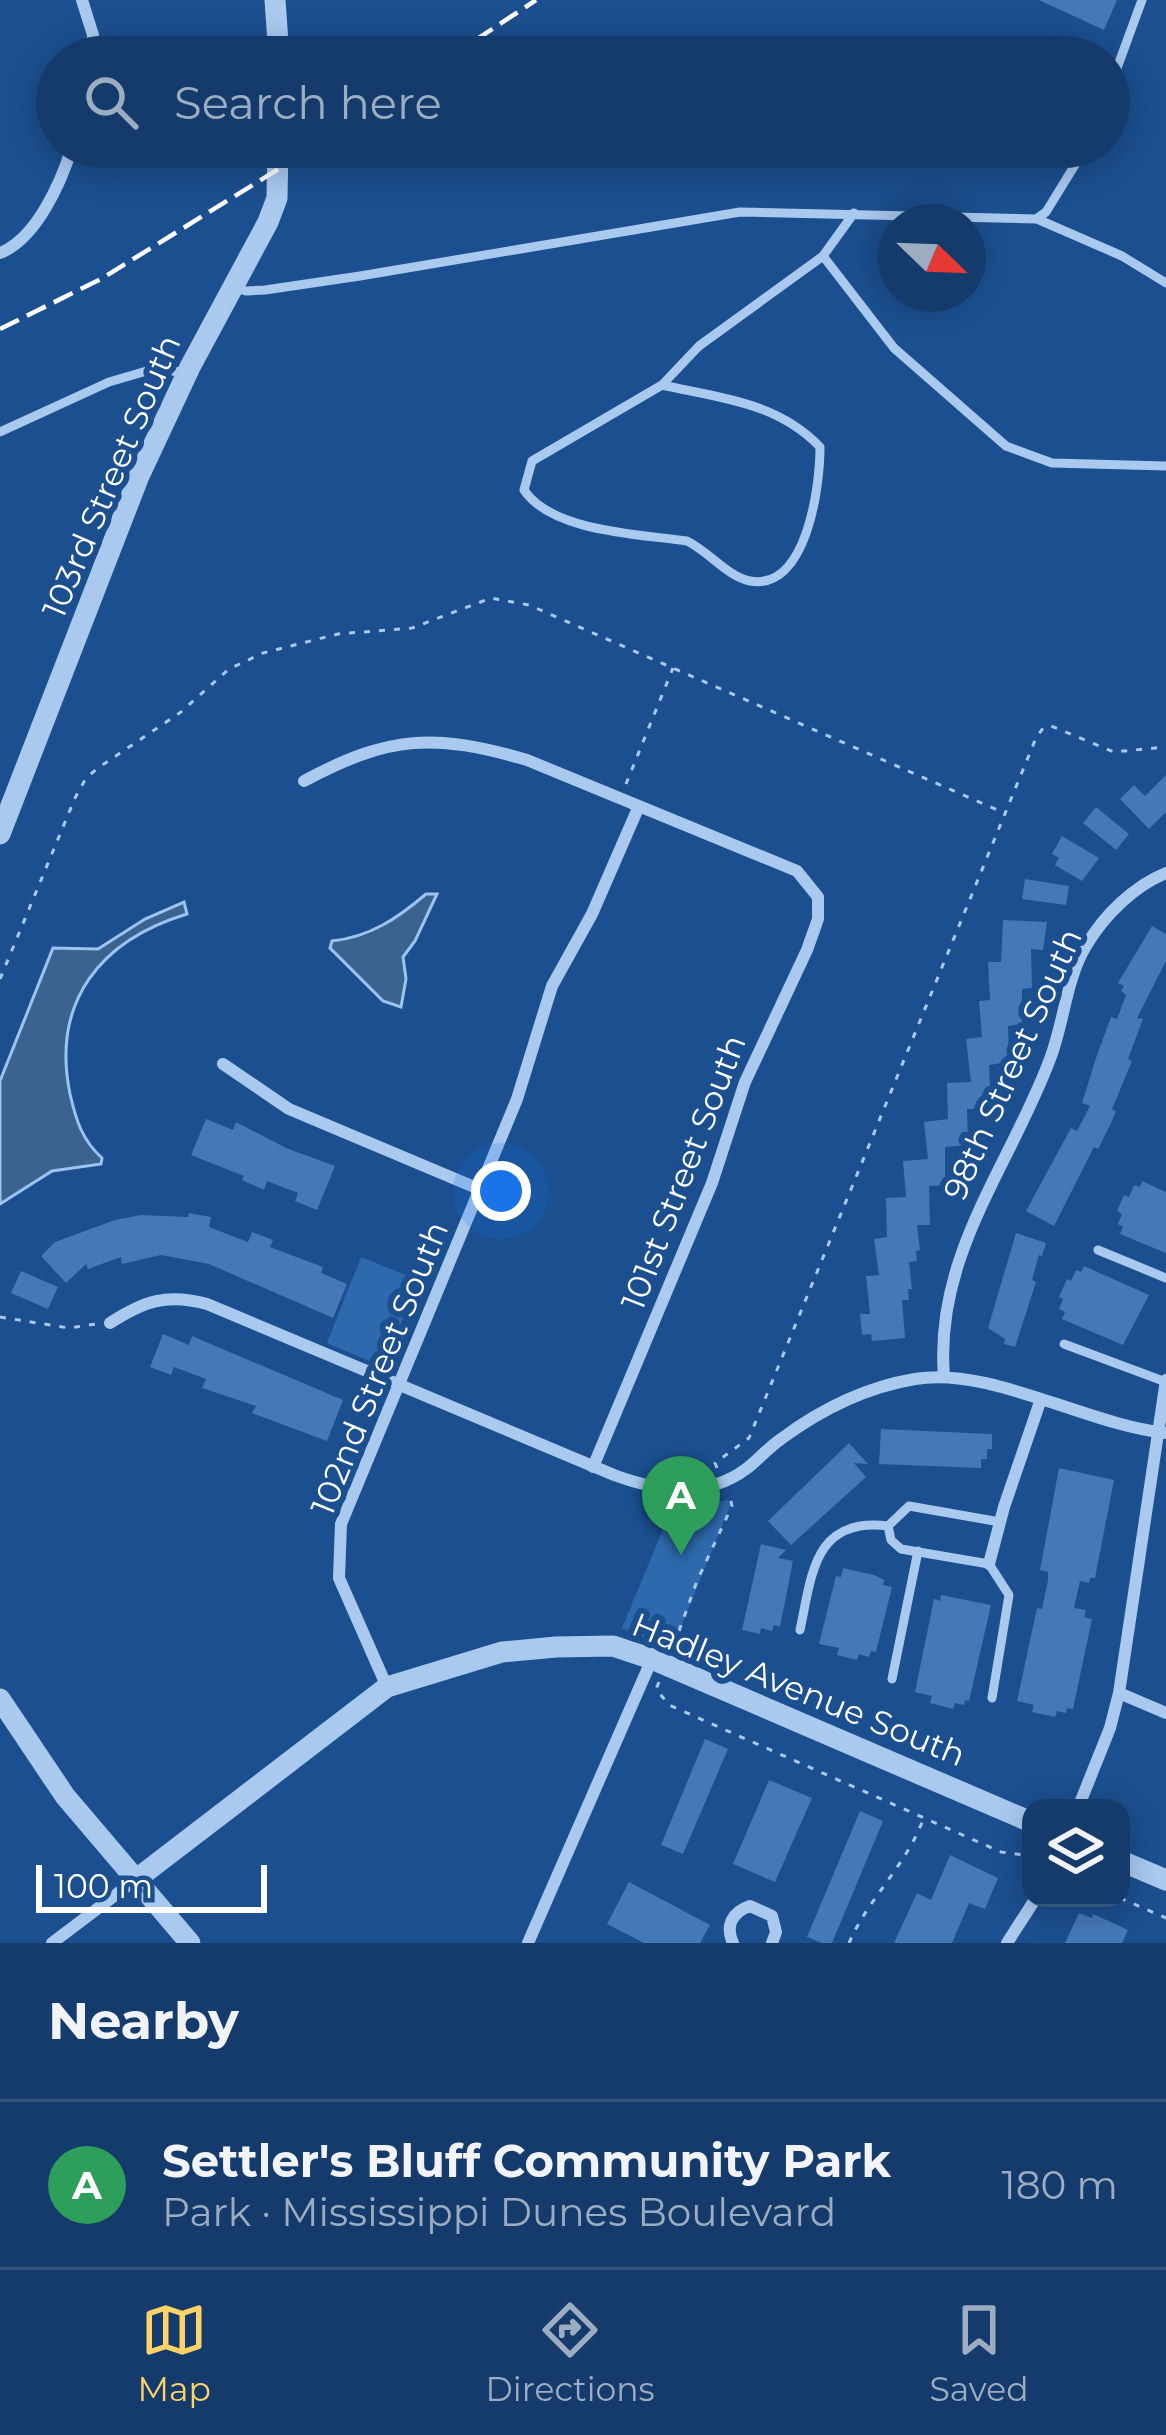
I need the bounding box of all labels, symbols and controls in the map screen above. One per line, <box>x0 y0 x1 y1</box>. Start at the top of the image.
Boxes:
search box <box>36 36 1130 168</box>
icon: search <box>78 69 144 135</box>
text: Search here <box>174 75 442 130</box>
north arrow <box>878 204 986 312</box>
street label: 103rd Street South <box>33 329 189 623</box>
street label: 98th Street South <box>934 922 1090 1206</box>
street label: 101st Street South <box>612 1029 754 1315</box>
your location <box>471 1161 531 1221</box>
street label: 102nd Street South <box>302 1215 456 1521</box>
pin: A <box>642 1456 720 1555</box>
street label: Hadley Avenue South <box>627 1604 971 1774</box>
map controls <box>1022 1799 1130 1907</box>
button: layers <box>1022 1799 1130 1907</box>
scale bar <box>36 1859 267 1912</box>
text: 100 m <box>54 1866 153 1906</box>
text: Nearby <box>48 1990 239 2052</box>
text: Settler's Bluff Community Park <box>162 2133 891 2188</box>
text: A <box>72 2161 102 2209</box>
text: 180 m <box>1002 2161 1118 2209</box>
text: Park · Mississippi Dunes Boulevard <box>162 2188 836 2236</box>
tab: Map <box>137 2297 211 2409</box>
tab: Directions <box>486 2297 655 2409</box>
tab: Saved <box>929 2297 1029 2409</box>

